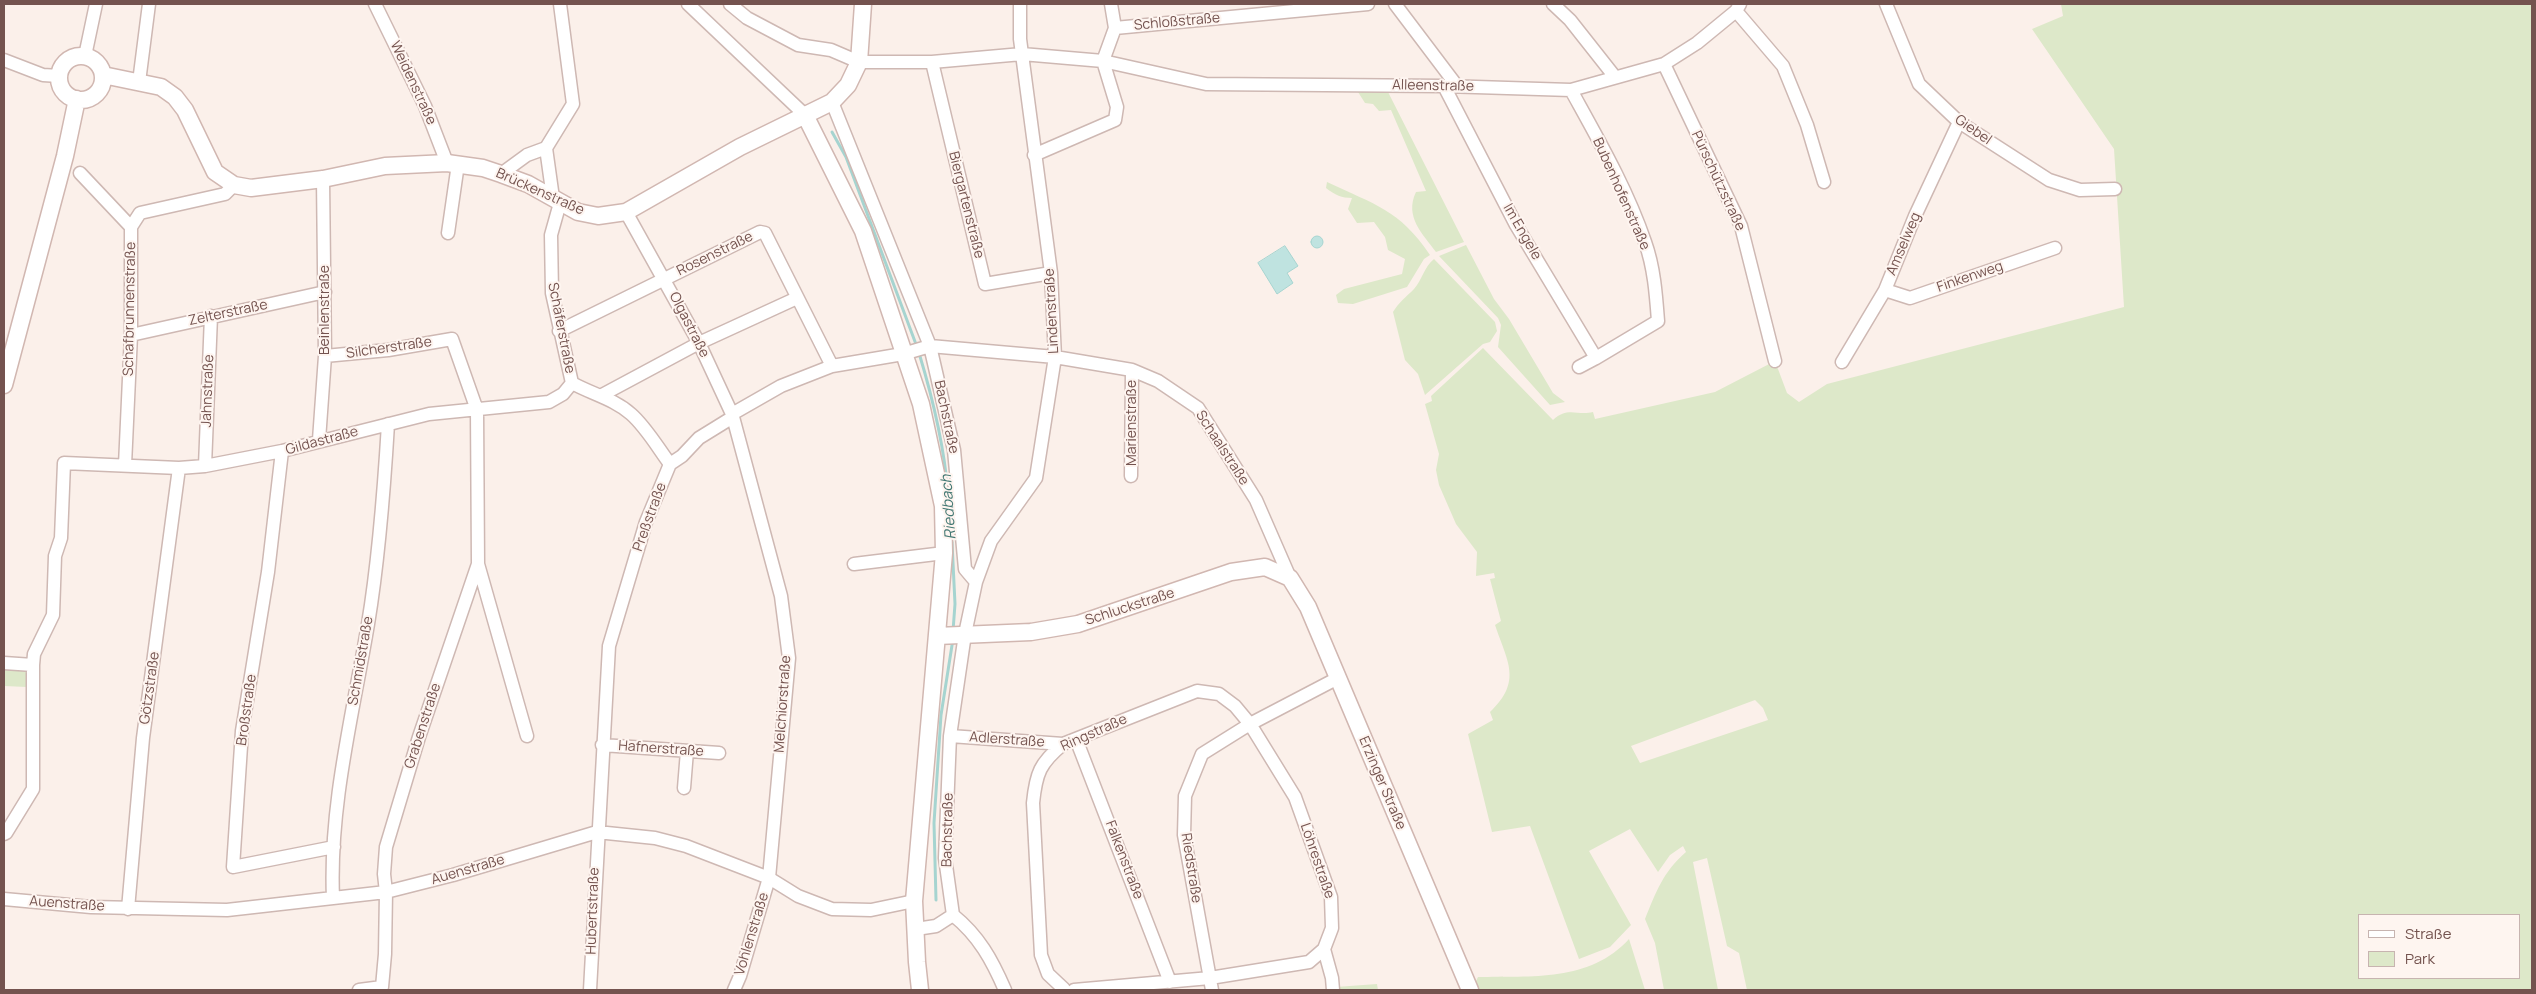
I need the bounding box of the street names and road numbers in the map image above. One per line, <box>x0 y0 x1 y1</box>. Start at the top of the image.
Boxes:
street label: Schloßstraße <box>1133 10 1221 34</box>
street label: Weidenstraße <box>386 39 440 127</box>
street label: Alleenstraße <box>1392 77 1474 95</box>
street label: Giebel <box>1951 111 1995 149</box>
street label: Pürschützstraße <box>1687 128 1749 234</box>
street label: Bubenhofenstraße <box>1589 135 1653 253</box>
street label: Biergartenstraße <box>945 150 987 260</box>
street label: Brückenstraße <box>493 165 587 219</box>
street label: Im Engele <box>1499 201 1545 263</box>
street label: Amselweg <box>1883 210 1925 278</box>
street label: Rosenstraße <box>674 228 756 280</box>
street label: Schafbrunnenstraße <box>120 242 140 376</box>
street label: Finkenweg <box>1935 258 2005 296</box>
street label: Beinlenstraße <box>317 265 333 355</box>
street label: Lindenstraße <box>1041 268 1063 354</box>
street label: Schäferstraße <box>544 281 578 375</box>
street label: Olgastraße <box>665 289 713 361</box>
street label: Zelterstraße <box>187 296 269 330</box>
street label: Silcherstraße <box>345 334 433 362</box>
street label: Jahnstraße <box>198 354 218 428</box>
street label: Bachstraße <box>930 379 962 455</box>
street label: Marienstraße <box>1124 380 1140 466</box>
street label: Schaalstraße <box>1192 408 1252 488</box>
street label: Gildastraße <box>284 423 360 459</box>
street label: Preßstraße <box>630 480 670 554</box>
street label: Schluckstraße <box>1083 585 1177 629</box>
street label: Schmidstraße <box>345 615 377 707</box>
street label: Götzstraße <box>137 651 163 725</box>
street label: Melchiorstraße <box>771 655 795 753</box>
street label: Broßstraße <box>234 673 260 747</box>
street label: Grabenstraße <box>401 681 445 771</box>
street label: Ringstraße <box>1058 711 1130 755</box>
street label: Adlerstraße <box>969 729 1045 751</box>
street label: Erzinger Straße <box>1355 734 1409 832</box>
street label: Hafnerstraße <box>618 738 704 760</box>
street label: Bachstraße <box>939 793 957 867</box>
street label: Falkenstraße <box>1101 818 1147 902</box>
street label: Löhrestraße <box>1296 821 1338 901</box>
street label: Riedstraße <box>1177 832 1205 904</box>
street label: Auenstraße <box>429 852 507 888</box>
street label: Hubertstraße <box>583 867 603 955</box>
street label: Vohlenstraße <box>731 891 773 977</box>
street label: Auenstraße <box>29 893 105 915</box>

